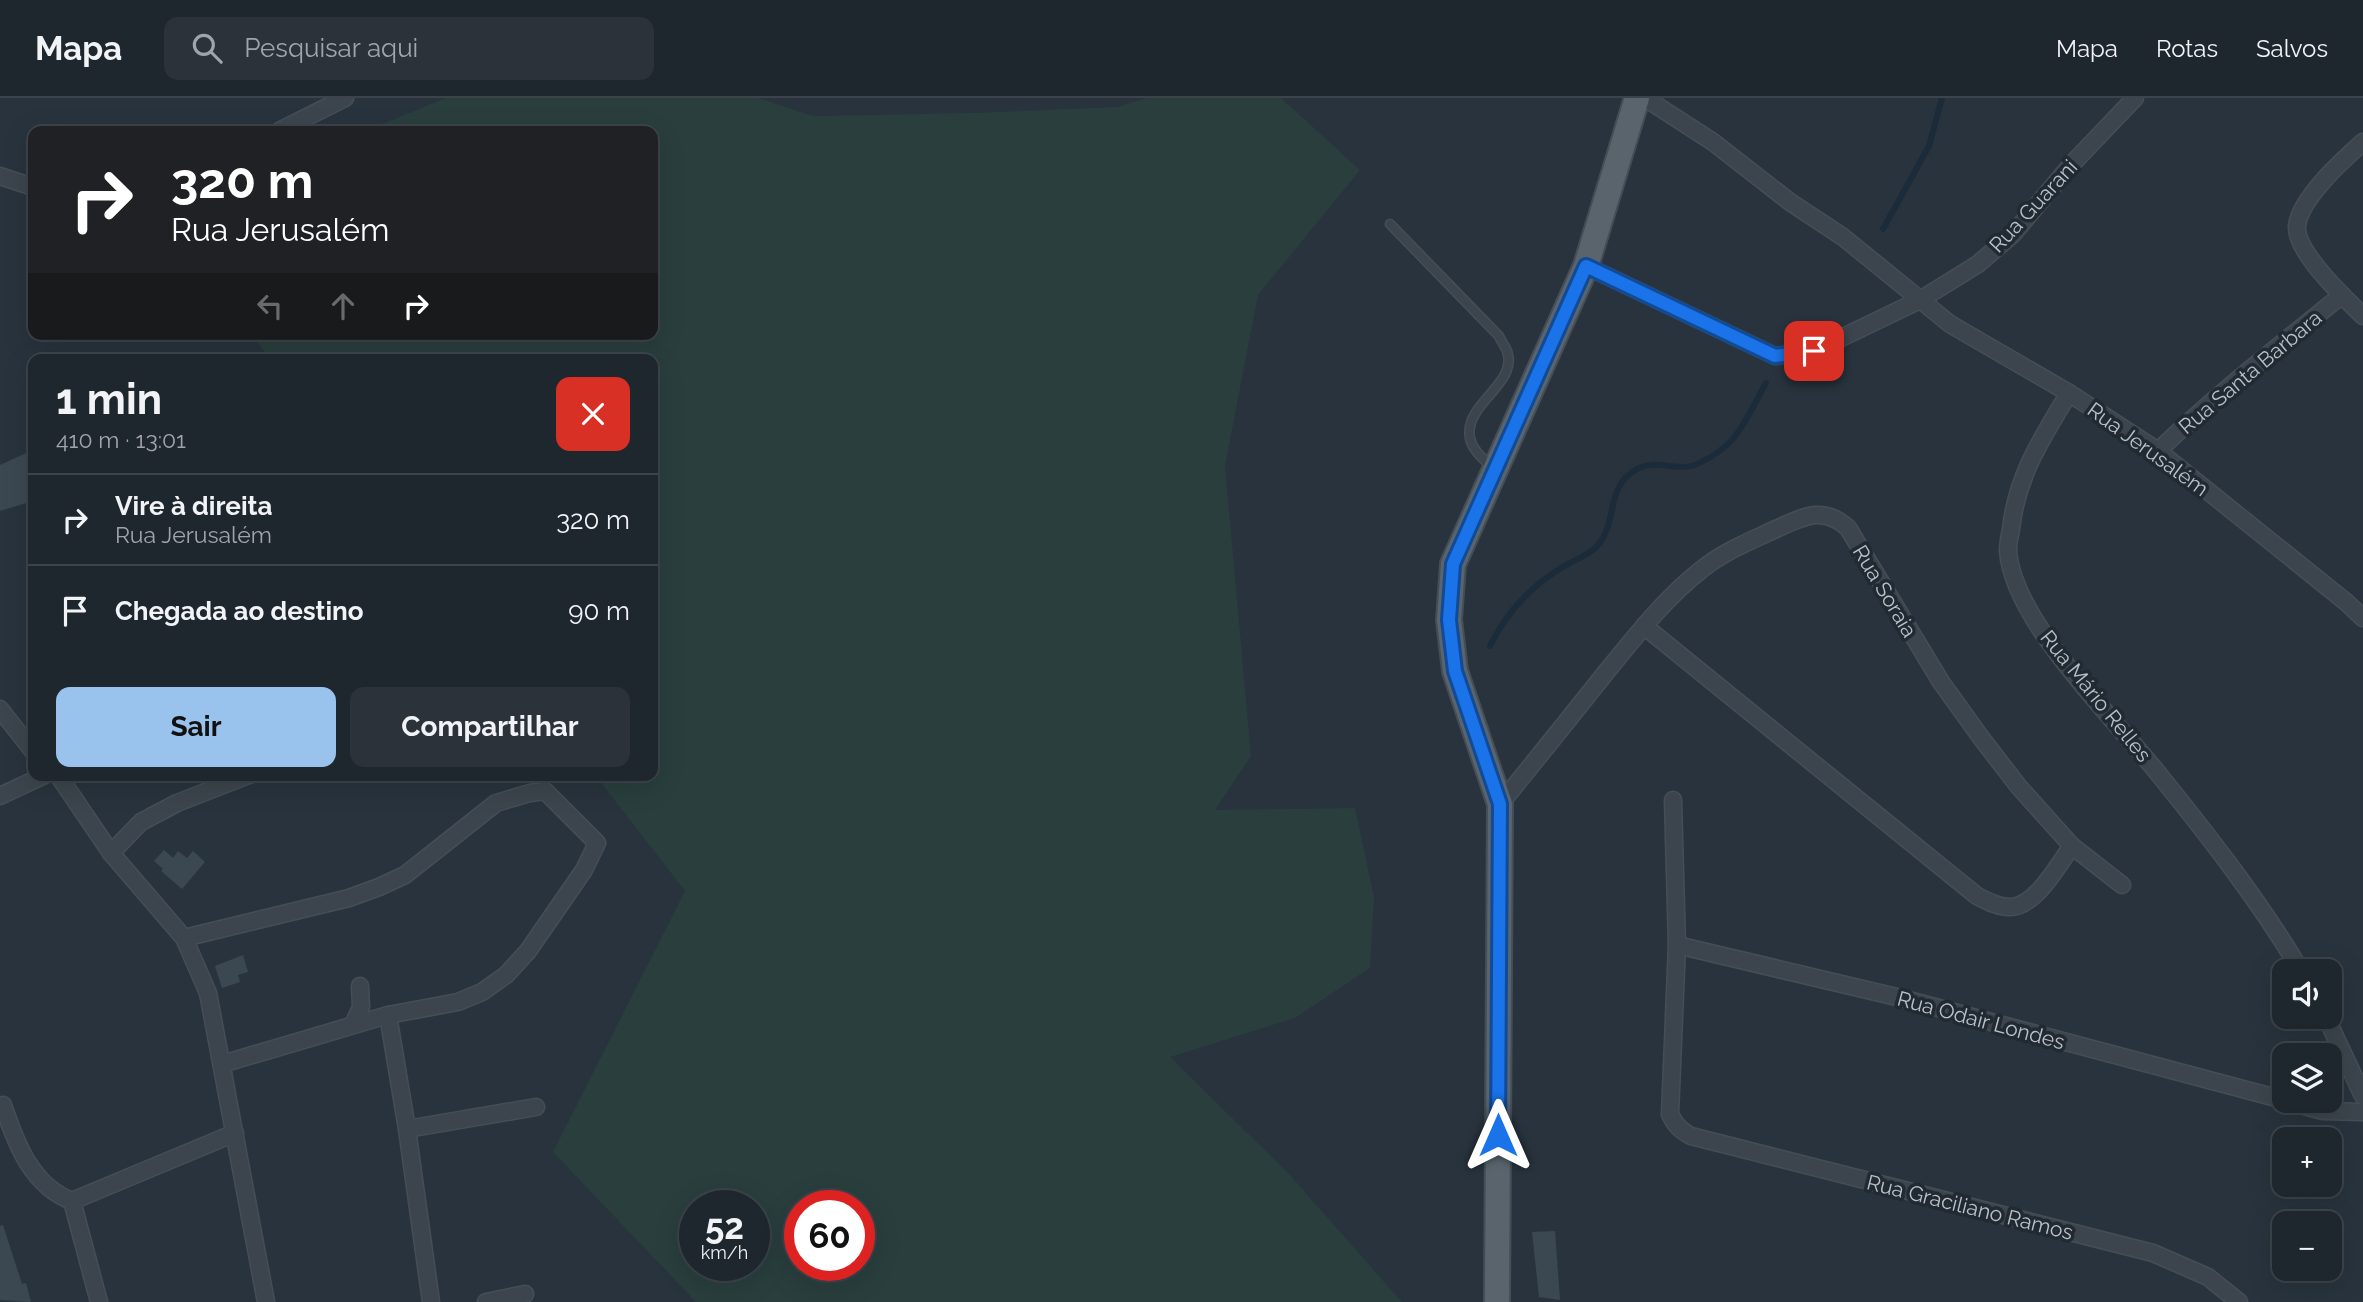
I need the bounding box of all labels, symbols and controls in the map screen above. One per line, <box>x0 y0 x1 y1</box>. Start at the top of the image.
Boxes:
search box <box>164 17 654 80</box>
text: Mapa <box>35 29 122 68</box>
icon: search <box>188 29 226 67</box>
text: Pesquisar aqui <box>244 33 418 63</box>
text: Mapa <box>2056 34 2118 63</box>
text: Rotas <box>2156 34 2218 63</box>
text: Salvos <box>2256 34 2328 63</box>
text: 320 m <box>171 152 313 209</box>
icon: right <box>56 154 147 245</box>
street label: Rua Guarani <box>1984 155 2082 257</box>
text: Rua Jerusalém <box>171 211 389 248</box>
icon: left <box>251 287 289 325</box>
icon: ahead <box>324 287 362 325</box>
icon: right <box>397 287 435 325</box>
street label: Rua Santa Barbara <box>2173 305 2327 439</box>
pin <box>1784 321 1844 381</box>
icon: arrive <box>1795 332 1833 370</box>
text: 1 min <box>56 375 162 424</box>
button: close <box>556 377 630 451</box>
street label: Rua Jerusalém <box>2083 397 2213 501</box>
text: 410 m · 13:01 <box>56 426 186 453</box>
text: Vire à direita <box>115 491 272 521</box>
icon: right <box>56 501 94 539</box>
text: 320 m <box>556 505 630 535</box>
text: Rua Jerusalém <box>115 521 272 548</box>
street label: Rua Soraia <box>1848 540 1922 642</box>
icon: arrive <box>56 592 94 630</box>
text: Chegada ao destino <box>115 596 364 626</box>
text: 90 m <box>568 596 630 626</box>
street label: Rua Mário Relles <box>2035 625 2157 767</box>
button: Sair <box>56 687 336 767</box>
button: Compartilhar <box>350 687 630 767</box>
map controls <box>2272 959 2342 1281</box>
button: sound <box>2272 959 2342 1029</box>
street label: Rua Odair Londes <box>1895 986 2067 1054</box>
button: layers <box>2272 1043 2342 1113</box>
position arrow <box>1461 1098 1535 1172</box>
button: + <box>2272 1127 2342 1197</box>
street label: Rua Graciliano Ramos <box>1864 1169 2076 1245</box>
speed limit sign: 60 <box>784 1190 875 1281</box>
text: 52 <box>705 1206 744 1247</box>
button: − <box>2272 1211 2342 1281</box>
text: km/h <box>701 1242 748 1263</box>

